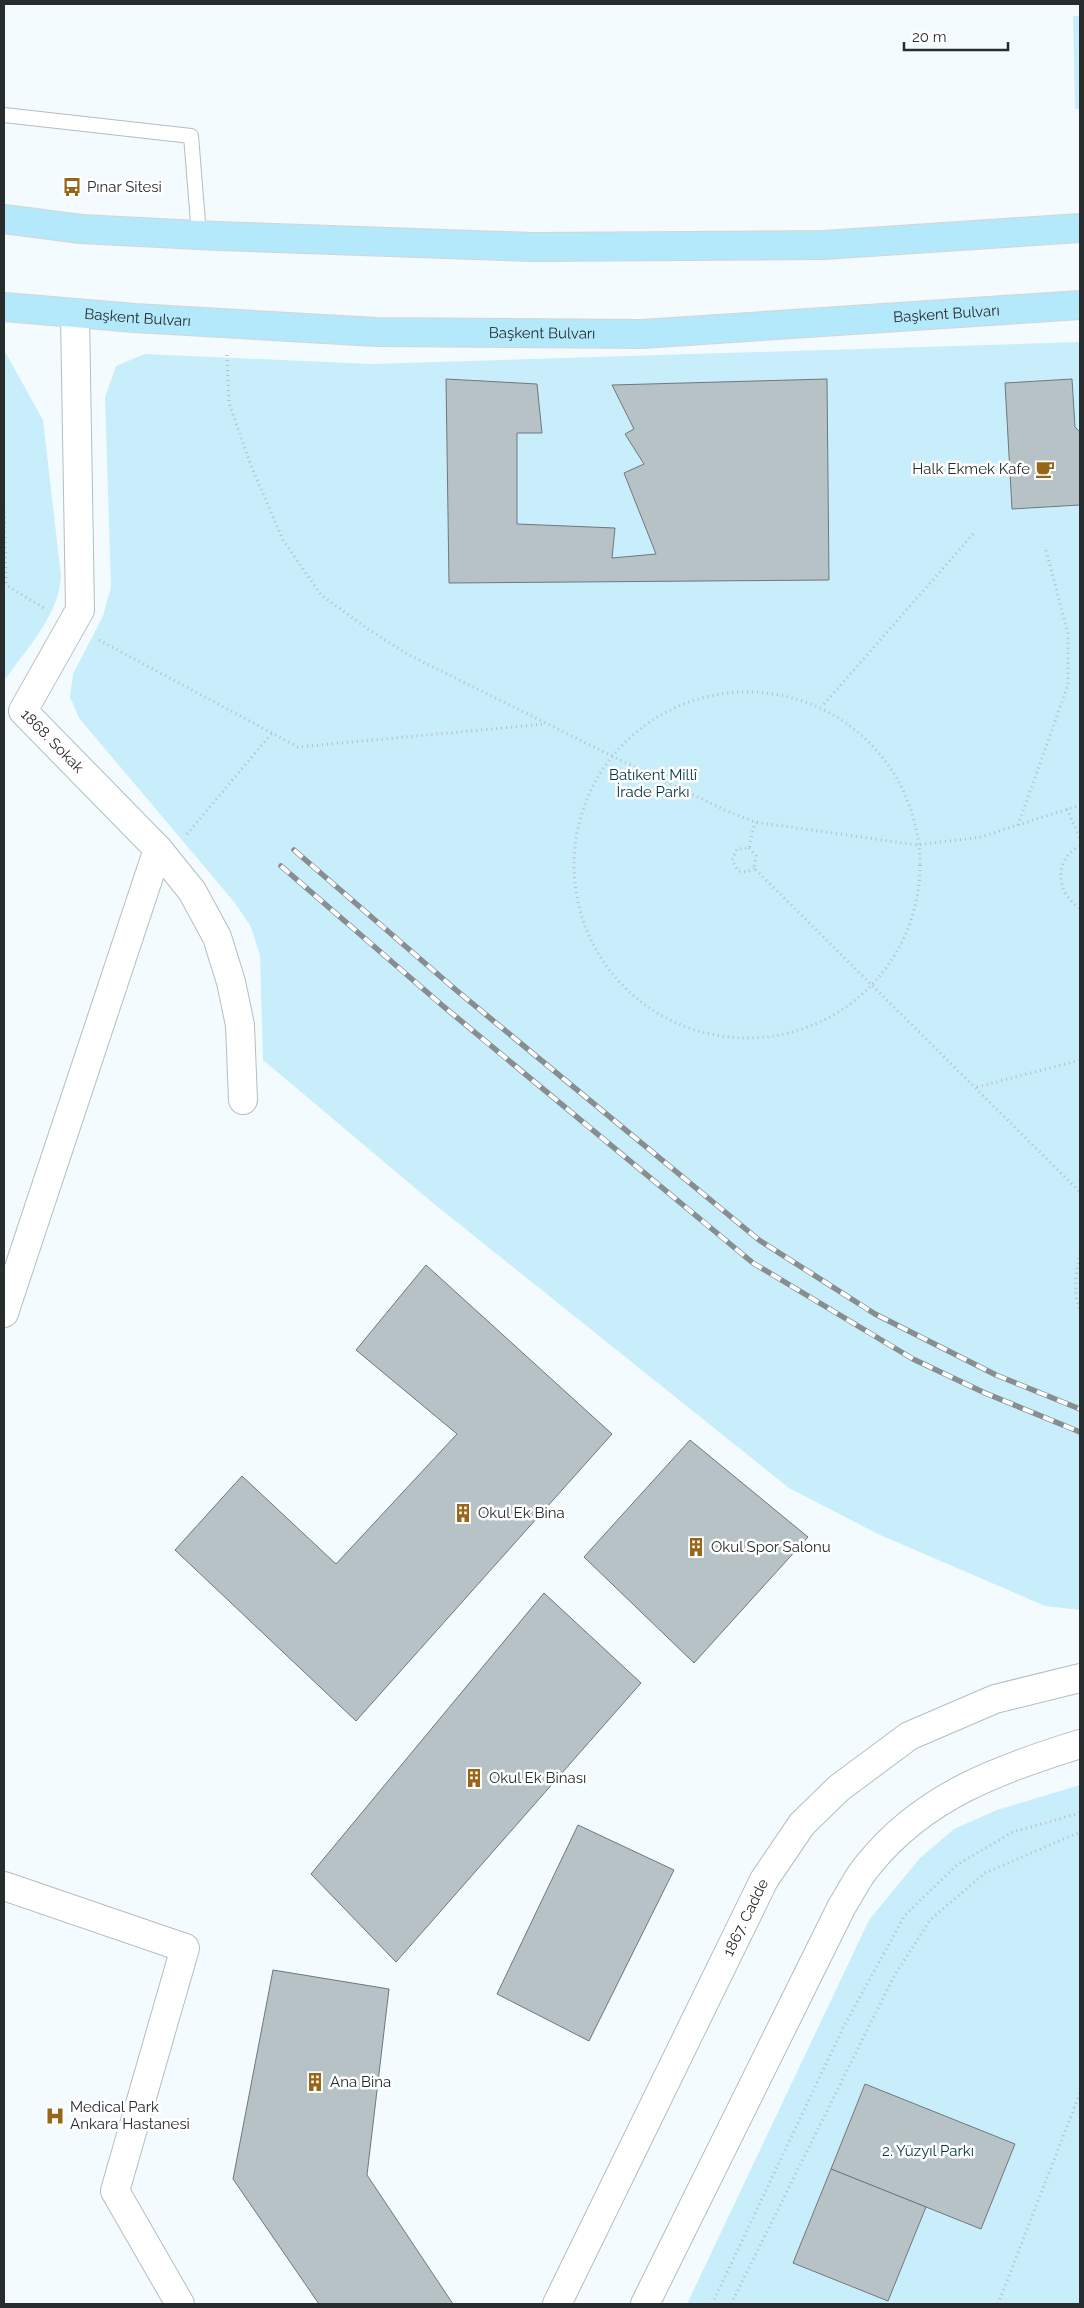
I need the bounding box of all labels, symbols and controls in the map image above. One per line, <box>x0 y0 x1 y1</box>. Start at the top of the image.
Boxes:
scale bar <box>904 20 1008 52</box>
text: 20 m <box>912 28 947 46</box>
bus stop icon: Pınar Sitesi <box>61 176 83 198</box>
place label: Pınar Sitesi <box>87 178 162 196</box>
street label: Başkent Bulvarı <box>893 301 1000 326</box>
street label: Başkent Bulvarı <box>84 305 191 330</box>
street label: Başkent Bulvarı <box>489 324 596 343</box>
cafe icon: Halk Ekmek Kafe <box>1034 458 1056 480</box>
place label: Halk Ekmek Kafe <box>912 460 1030 478</box>
street label: 1868. Sokak <box>17 705 88 777</box>
park label: Batıkent Millî İrade Parkı <box>609 766 698 801</box>
building icon: Okul Ek Bina <box>452 1502 474 1524</box>
place label: Okul Ek Bina <box>478 1504 565 1522</box>
building icon: Okul Spor Salonu <box>685 1536 707 1558</box>
place label: Okul Spor Salonu <box>711 1538 831 1556</box>
building icon: Okul Ek Binası <box>463 1767 485 1789</box>
place label: Okul Ek Binası <box>489 1769 586 1787</box>
street label: 1867. Cadde <box>719 1876 772 1959</box>
building icon: Ana Bina <box>304 2071 326 2093</box>
place label: Ana Bina <box>330 2073 391 2091</box>
place label: Medical Park Ankara Hastanesi <box>70 2098 190 2133</box>
hospital icon: Medical Park Ankara Hastanesi <box>44 2105 66 2127</box>
park label: 2. Yüzyıl Parkı <box>882 2142 974 2160</box>

